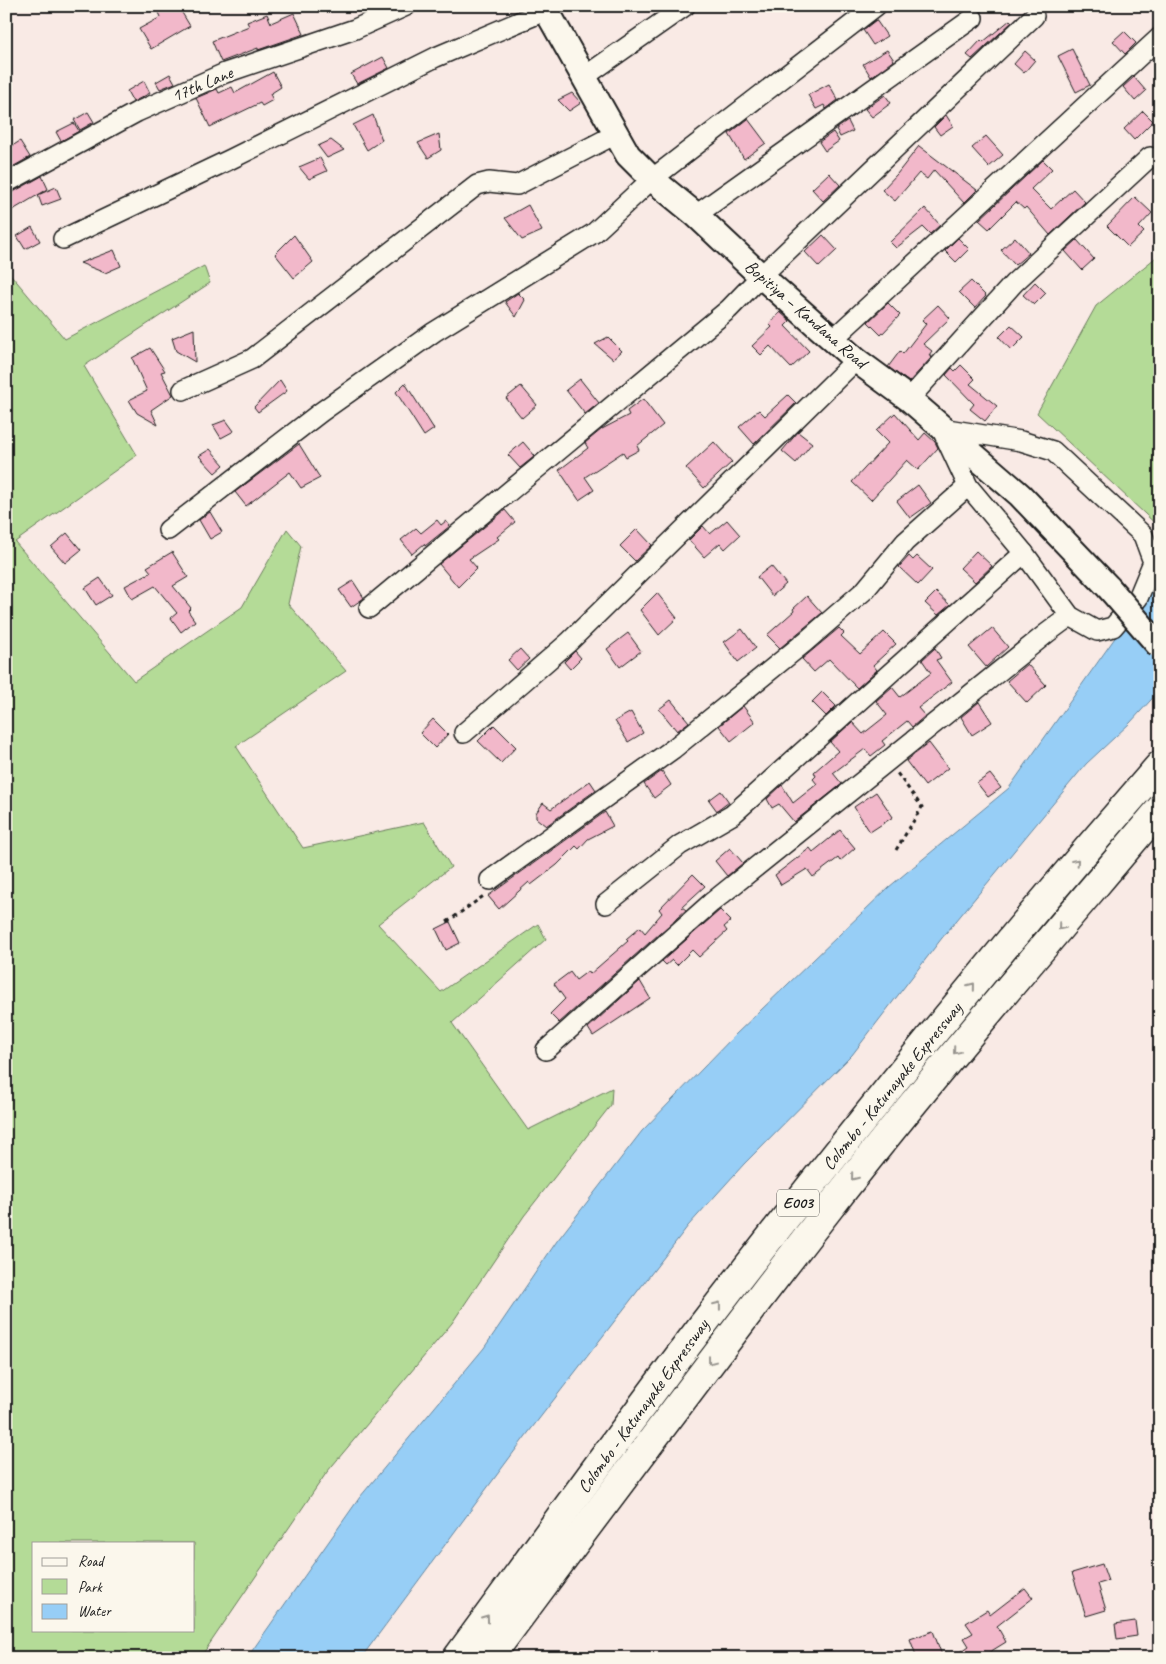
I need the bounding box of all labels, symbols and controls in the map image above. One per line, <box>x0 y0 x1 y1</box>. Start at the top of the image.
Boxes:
street label: 17th Lane <box>168 61 237 107</box>
street label: Bopitiya – Kandana Road <box>741 255 874 375</box>
one-way arrow <box>1071 858 1080 867</box>
one-way arrow <box>1057 921 1066 930</box>
one-way arrow <box>966 983 974 992</box>
street label: Colombo - Katunayake Expressway <box>818 996 968 1174</box>
one-way arrow <box>953 1045 962 1054</box>
one-way arrow <box>850 1172 859 1181</box>
road number: E003 <box>777 1190 819 1216</box>
one-way arrow <box>713 1302 721 1311</box>
street label: Colombo - Katunayake Expressway <box>573 1313 715 1497</box>
one-way arrow <box>709 1355 717 1364</box>
legend <box>32 1542 195 1632</box>
text: Road <box>78 1552 105 1571</box>
text: Park <box>78 1578 103 1597</box>
text: Water <box>78 1602 112 1621</box>
one-way arrow <box>480 1615 489 1624</box>

